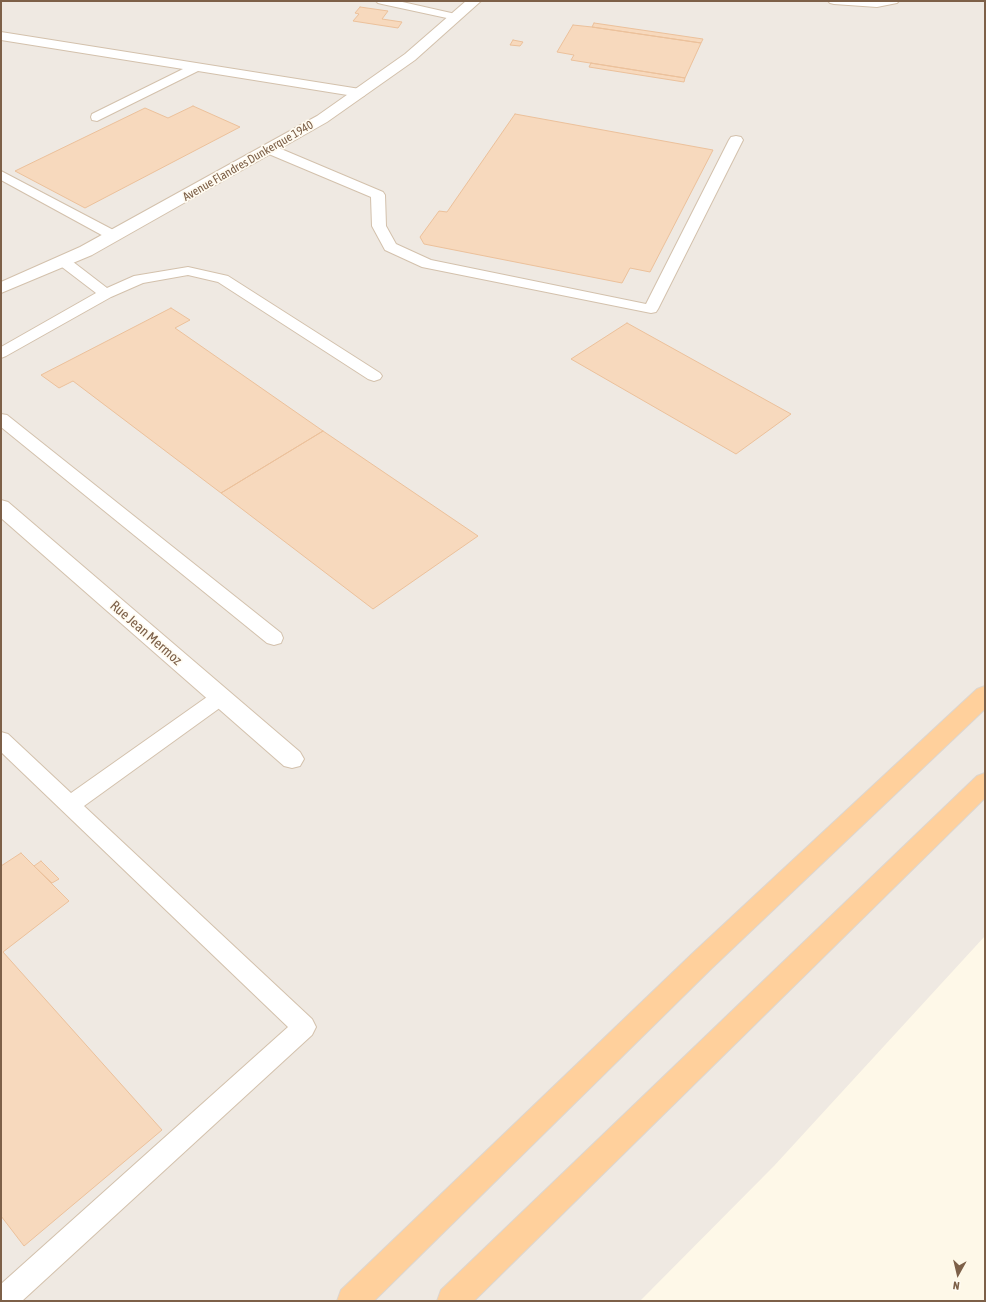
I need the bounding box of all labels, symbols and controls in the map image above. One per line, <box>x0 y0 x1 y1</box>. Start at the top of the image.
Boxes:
street label: Avenue Flandres Dunkerque 1940 <box>180 118 316 204</box>
street label: Rue Jean Mermoz <box>107 597 185 669</box>
north arrow <box>938 1254 978 1294</box>
text: N <box>952 1279 960 1292</box>

